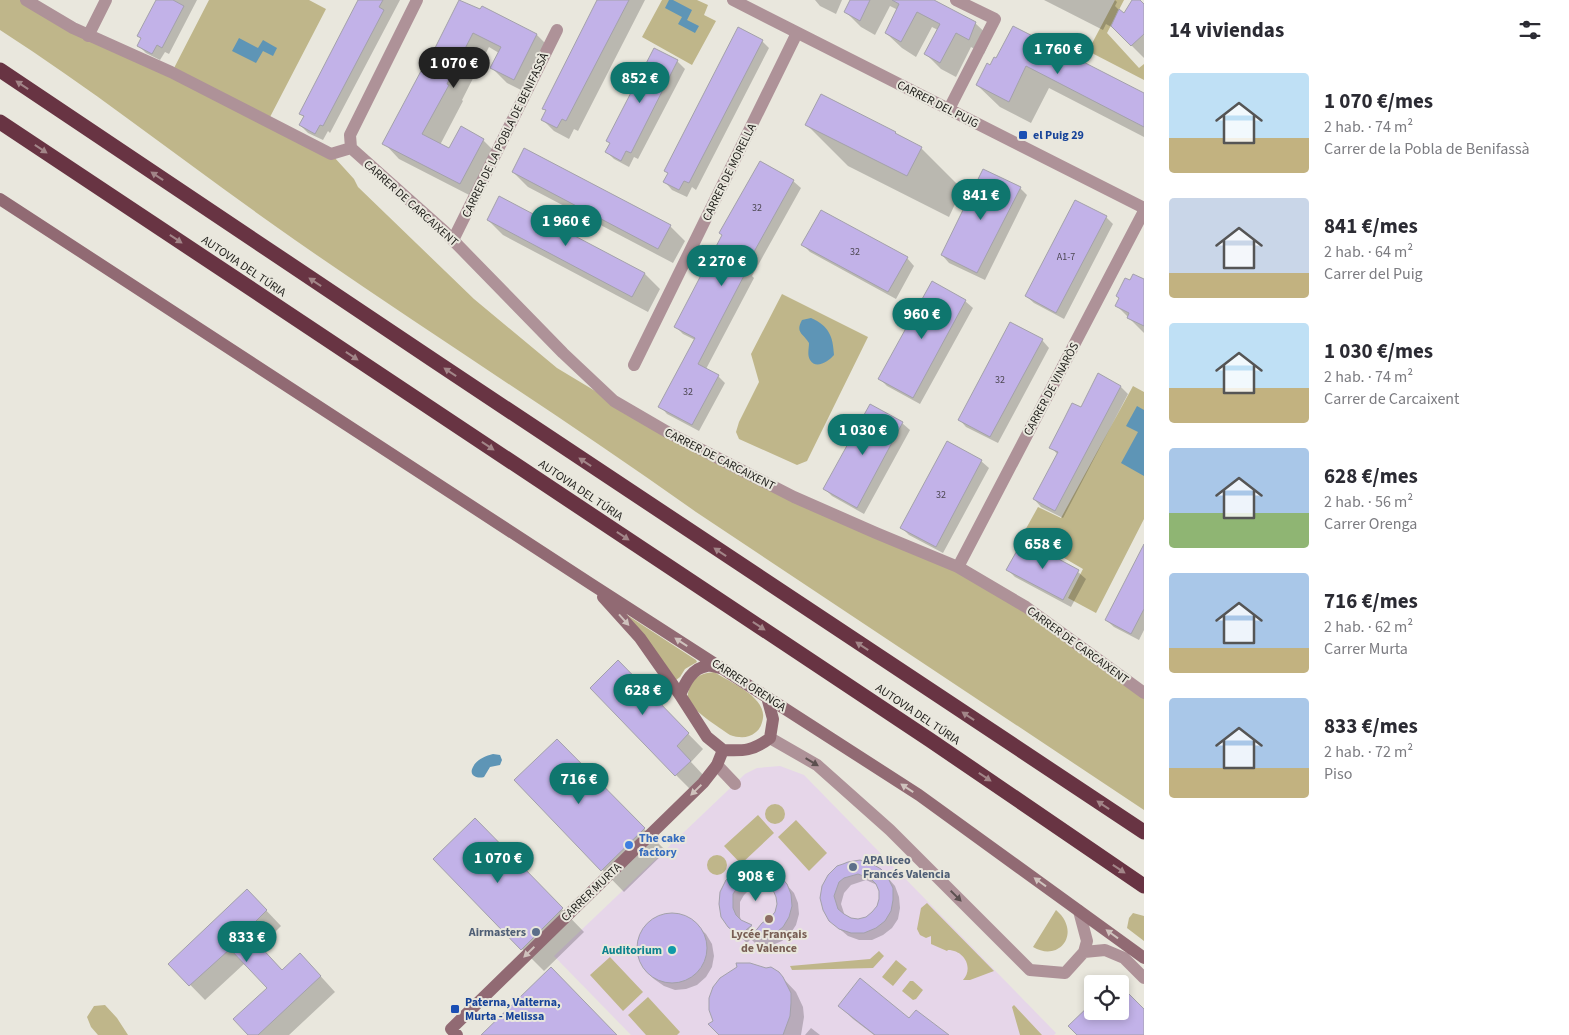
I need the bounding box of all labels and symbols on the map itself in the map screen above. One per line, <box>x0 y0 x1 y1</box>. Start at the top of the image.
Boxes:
pin: 1 760 € <box>1012 32 1104 75</box>
pin: 1 070 € <box>408 46 500 89</box>
street label: CARRER DE LA POBLA DE BENIFASSÀ <box>458 49 553 221</box>
pin: 852 € <box>605 62 675 104</box>
street label: CARRER DEL PUIG <box>894 77 982 132</box>
one-way arrow <box>16 80 29 90</box>
street label: CARRER DE MORELLA <box>698 120 761 224</box>
place label: el Puig 29 <box>1033 127 1084 144</box>
marker: el Puig 29 <box>1017 129 1029 141</box>
one-way arrow <box>34 144 47 154</box>
street label: CARRER DE CARCAIXENT <box>360 156 462 251</box>
one-way arrow <box>150 171 164 181</box>
pin: 841 € <box>946 178 1016 221</box>
house number: 32 <box>752 201 762 215</box>
pin: 1 960 € <box>520 204 612 247</box>
street label: AUTOVIA DEL TÚRIA <box>198 232 290 301</box>
one-way arrow <box>169 234 183 244</box>
pin: 2 270 € <box>676 244 768 287</box>
house number: 32 <box>850 245 860 259</box>
house number: A1-7 <box>1057 250 1075 264</box>
one-way arrow <box>308 277 321 286</box>
pin: 960 € <box>887 298 957 340</box>
street label: CARRER DE VINARÒS <box>1020 340 1083 439</box>
one-way arrow <box>346 351 359 361</box>
one-way arrow <box>443 367 457 377</box>
house number: 32 <box>995 373 1005 387</box>
house number: 32 <box>683 385 693 399</box>
pin: 1 030 € <box>817 414 909 456</box>
street label: CARRER DE CARCAIXENT <box>662 424 779 495</box>
one-way arrow <box>481 441 495 451</box>
street label: AUTOVIA DEL TÚRIA <box>535 456 627 525</box>
one-way arrow <box>578 457 592 467</box>
house number: 32 <box>936 488 946 502</box>
pin: 658 € <box>1008 528 1078 570</box>
one-way arrow <box>617 531 630 541</box>
one-way arrow <box>714 547 727 557</box>
street label: CARRER DE CARCAIXENT <box>1023 603 1133 688</box>
one-way arrow <box>618 614 630 626</box>
one-way arrow <box>752 621 765 631</box>
one-way arrow <box>675 637 688 647</box>
one-way arrow <box>855 641 869 650</box>
street label: CARRER ORENGA <box>708 655 790 716</box>
pin: 628 € <box>608 674 678 716</box>
street label: AUTOVIA DEL TÚRIA <box>872 680 964 749</box>
one-way arrow <box>961 711 975 721</box>
one-way arrow <box>806 758 819 767</box>
pin: 716 € <box>544 762 614 805</box>
one-way arrow <box>978 772 992 782</box>
one-way arrow <box>901 783 914 793</box>
one-way arrow <box>690 784 702 796</box>
one-way arrow <box>1097 801 1110 810</box>
place label: The cake factory <box>639 830 685 861</box>
marker: The cake factory <box>623 839 635 851</box>
pin: 1 070 € <box>452 842 544 884</box>
place label: APA liceo Francés Valencia <box>862 852 950 883</box>
street label: CARRER MURTA <box>557 859 626 926</box>
pin: 908 € <box>721 860 791 902</box>
marker: APA liceo Francés Valencia <box>847 861 859 873</box>
one-way arrow <box>1112 864 1126 873</box>
one-way arrow <box>1033 877 1047 887</box>
one-way arrow <box>950 890 962 902</box>
marker: Lycée Français de Valence <box>763 913 775 925</box>
pin: 833 € <box>212 920 282 963</box>
place label: Airmasters <box>468 924 526 941</box>
marker: Airmasters <box>530 926 542 938</box>
place label: Lycée Français de Valence <box>731 926 807 957</box>
one-way arrow <box>1106 929 1119 940</box>
place label: Auditorium <box>601 942 662 959</box>
marker: Auditorium <box>666 944 678 956</box>
one-way arrow <box>524 946 536 958</box>
place label: Paterna, Valterna, Murta - Melissa <box>465 994 561 1025</box>
marker: Paterna, Valterna, Murta - Melissa <box>449 1003 461 1015</box>

